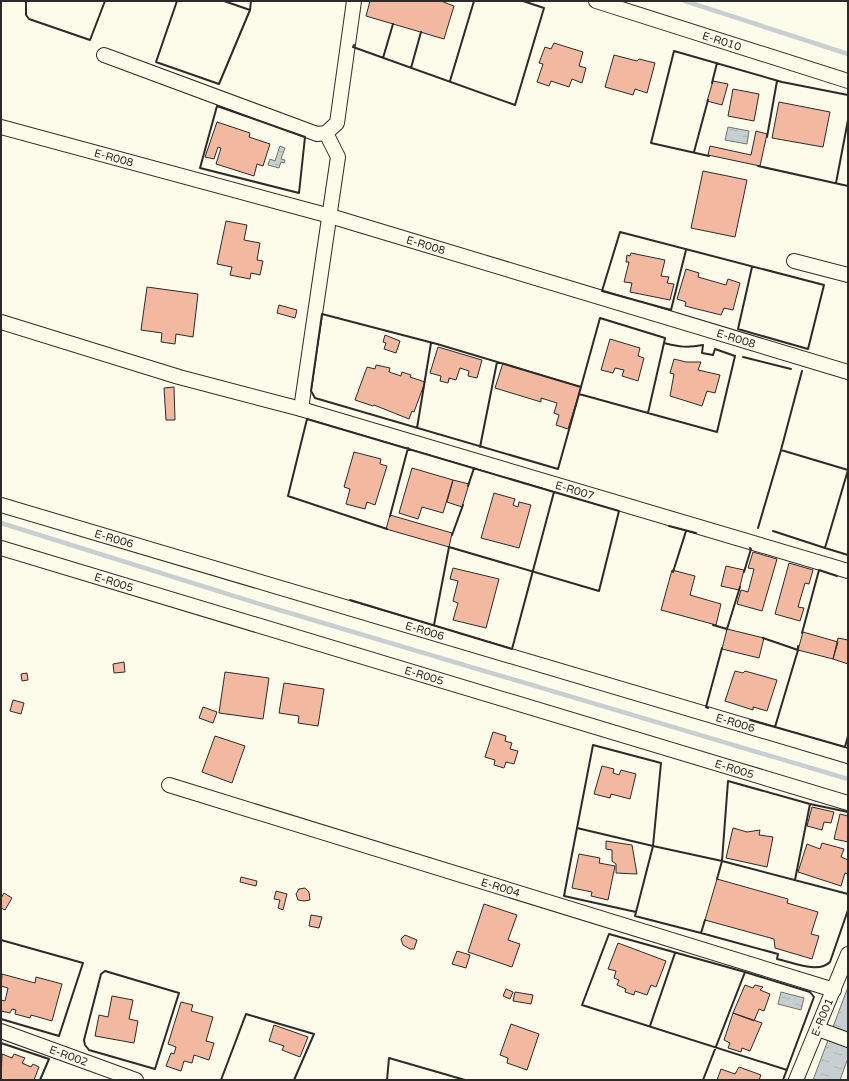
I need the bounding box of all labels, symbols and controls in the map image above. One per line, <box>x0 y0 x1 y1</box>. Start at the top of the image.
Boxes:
street label: E-R010 <box>701 29 743 53</box>
street label: E-R008 <box>93 146 135 169</box>
street label: E-R008 <box>405 233 447 257</box>
street label: E-R008 <box>715 326 757 350</box>
street label: E-R007 <box>554 478 596 502</box>
street label: E-R006 <box>93 527 135 550</box>
street label: E-R005 <box>93 570 135 594</box>
street label: E-R006 <box>404 619 446 643</box>
street label: E-R005 <box>403 663 445 687</box>
street label: E-R006 <box>714 711 757 735</box>
street label: E-R005 <box>713 757 756 781</box>
street label: E-R004 <box>480 875 522 899</box>
street label: E-R001 <box>808 996 836 1038</box>
street label: E-R002 <box>48 1043 90 1069</box>

